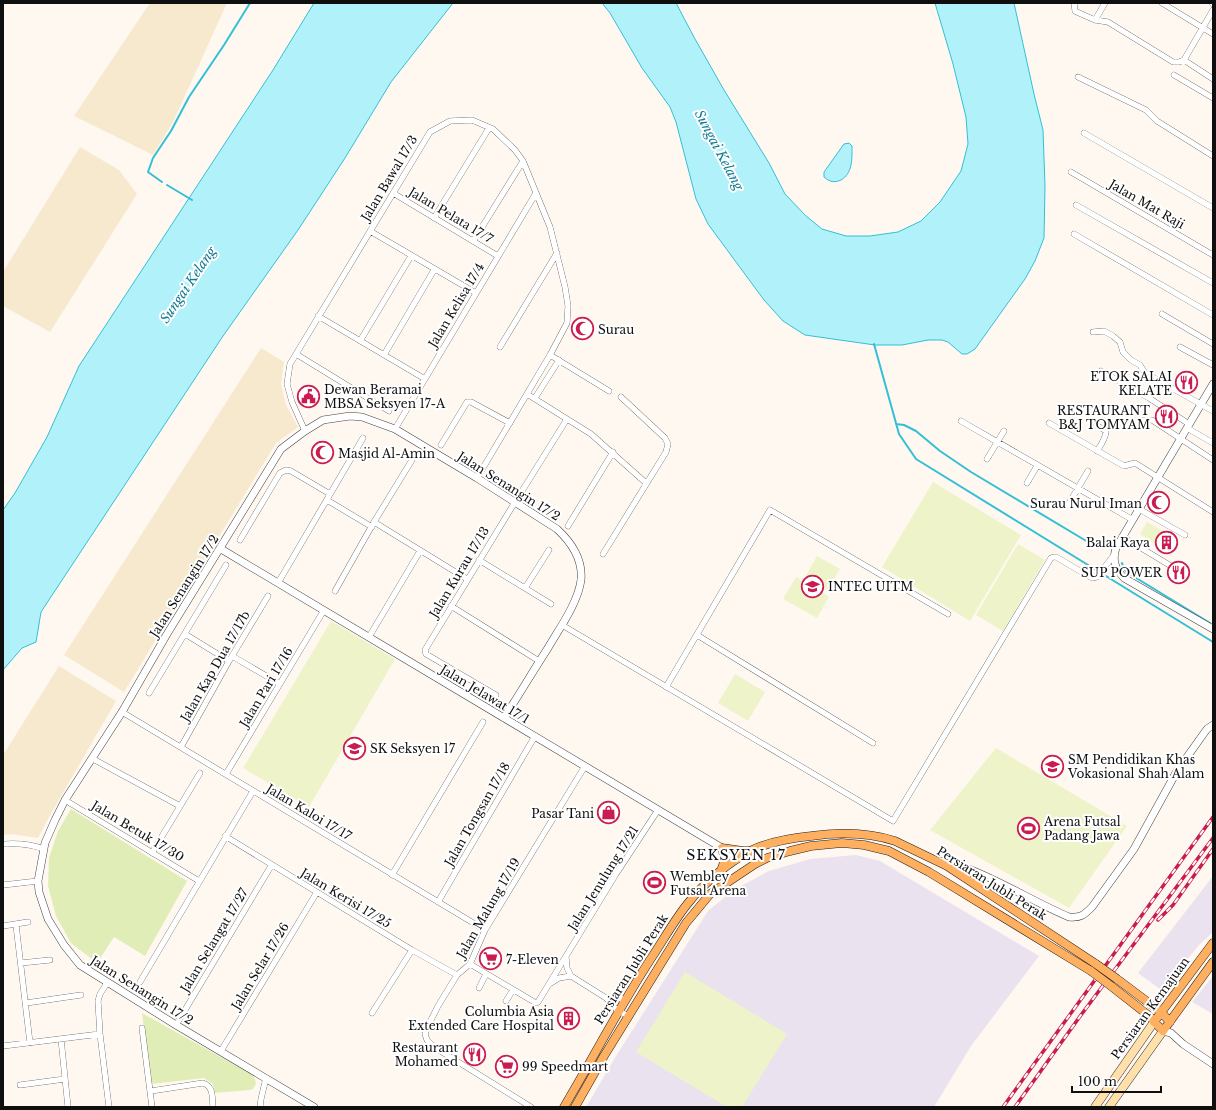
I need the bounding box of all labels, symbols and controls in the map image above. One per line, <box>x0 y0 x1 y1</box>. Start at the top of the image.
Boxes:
water label: Sungai Kelang <box>691 107 748 194</box>
street label: Jalan Bawal 17/3 <box>357 133 420 225</box>
street label: Jalan Mat Raji <box>1105 175 1187 232</box>
street label: Jalan Pelata 17/7 <box>404 183 497 247</box>
water label: Sungai Kelang <box>156 243 220 327</box>
street label: Jalan Kelisa 17/4 <box>424 260 487 352</box>
mosque icon: Surau <box>570 316 596 342</box>
place label: Surau <box>598 322 634 337</box>
place label: ETOK SALAI KELATE <box>1090 369 1172 398</box>
restaurant icon: ETOK SALAI KELATE <box>1174 370 1200 396</box>
place label: Dewan Beramai MBSA Seksyen 17-A <box>324 382 446 411</box>
public building icon: Dewan Beramai MBSA Seksyen 17-A <box>296 383 322 409</box>
place label: RESTAURANT B&J TOMYAM <box>1057 403 1150 432</box>
restaurant icon: RESTAURANT B&J TOMYAM <box>1153 404 1179 430</box>
mosque icon: Masjid Al-Amin <box>309 440 335 466</box>
place label: Masjid Al-Amin <box>338 446 435 461</box>
street label: Jalan Senangin 17/2 <box>453 447 563 524</box>
mosque icon: Surau Nurul Iman <box>1145 490 1171 516</box>
place label: Surau Nurul Iman <box>1030 496 1142 511</box>
street label: Jalan Kurau 17/13 <box>425 524 492 622</box>
building icon: Balai Raya <box>1153 529 1179 555</box>
street label: Jalan Senangin 17/2 <box>145 532 222 642</box>
place label: Balai Raya <box>1086 535 1150 550</box>
restaurant icon: SUP POWER <box>1165 559 1191 585</box>
place label: SUP POWER <box>1081 565 1163 580</box>
school or university icon: INTEC UITM <box>799 573 825 599</box>
place label: INTEC UITM <box>828 579 913 594</box>
street label: Jalan Kap Dua 17/17b <box>176 608 253 726</box>
street label: Jalan Pari 17/16 <box>235 644 296 732</box>
street label: Jalan Jelawat 17/1 <box>436 660 532 727</box>
school or university icon: SK Seksyen 17 <box>342 735 368 761</box>
place label: SK Seksyen 17 <box>370 741 456 756</box>
place label: SM Pendidikan Khas Vokasional Shah Alam <box>1067 752 1205 781</box>
school or university icon: SM Pendidikan Khas Vokasional Shah Alam <box>1039 753 1065 779</box>
street label: Jalan Tongsan 17/18 <box>440 759 513 870</box>
street label: Jalan Kaloi 17/17 <box>262 780 355 844</box>
street label: Jalan Betuk 17/30 <box>87 796 187 865</box>
shop icon: Pasar Tani <box>596 800 622 826</box>
place label: Pasar Tani <box>531 806 594 821</box>
place label: Arena Futsal Padang Jawa <box>1043 814 1121 843</box>
sports icon: Arena Futsal Padang Jawa <box>1016 815 1042 841</box>
street label: Jalan Jenulung 17/21 <box>564 823 641 935</box>
street label: Persiaran Jubli Perak <box>934 843 1050 923</box>
district label: SEKSYEN 17 <box>686 846 786 864</box>
street label: Jalan Malung 17/19 <box>452 855 523 963</box>
street label: Jalan Kerisi 17/25 <box>296 864 394 931</box>
place label: Wembley Futsal Arena <box>669 869 747 898</box>
sports icon: Wembley Futsal Arena <box>642 870 668 896</box>
street label: Jalan Selangat 17/27 <box>176 884 251 996</box>
street label: Persiaran Jubli Perak <box>591 911 671 1027</box>
street label: Jalan Selar 17/26 <box>227 919 292 1014</box>
supermarket icon: 7-Eleven <box>477 946 503 972</box>
street label: Jalan Senangin 17/2 <box>86 951 196 1028</box>
place label: 7-Eleven <box>506 952 559 967</box>
street label: Persiaran Kemajuan <box>1108 954 1192 1062</box>
place label: Columbia Asia Extended Care Hospital <box>408 1004 554 1033</box>
building icon: Columbia Asia Extended Care Hospital <box>556 1005 582 1031</box>
place label: Restaurant Mohamed <box>392 1040 458 1069</box>
restaurant icon: Restaurant Mohamed <box>461 1041 487 1067</box>
supermarket icon: 99 Speedmart <box>493 1053 519 1079</box>
place label: 99 Speedmart <box>522 1059 609 1074</box>
scale bar <box>1072 1068 1161 1094</box>
text: 100 m <box>1078 1074 1117 1089</box>

